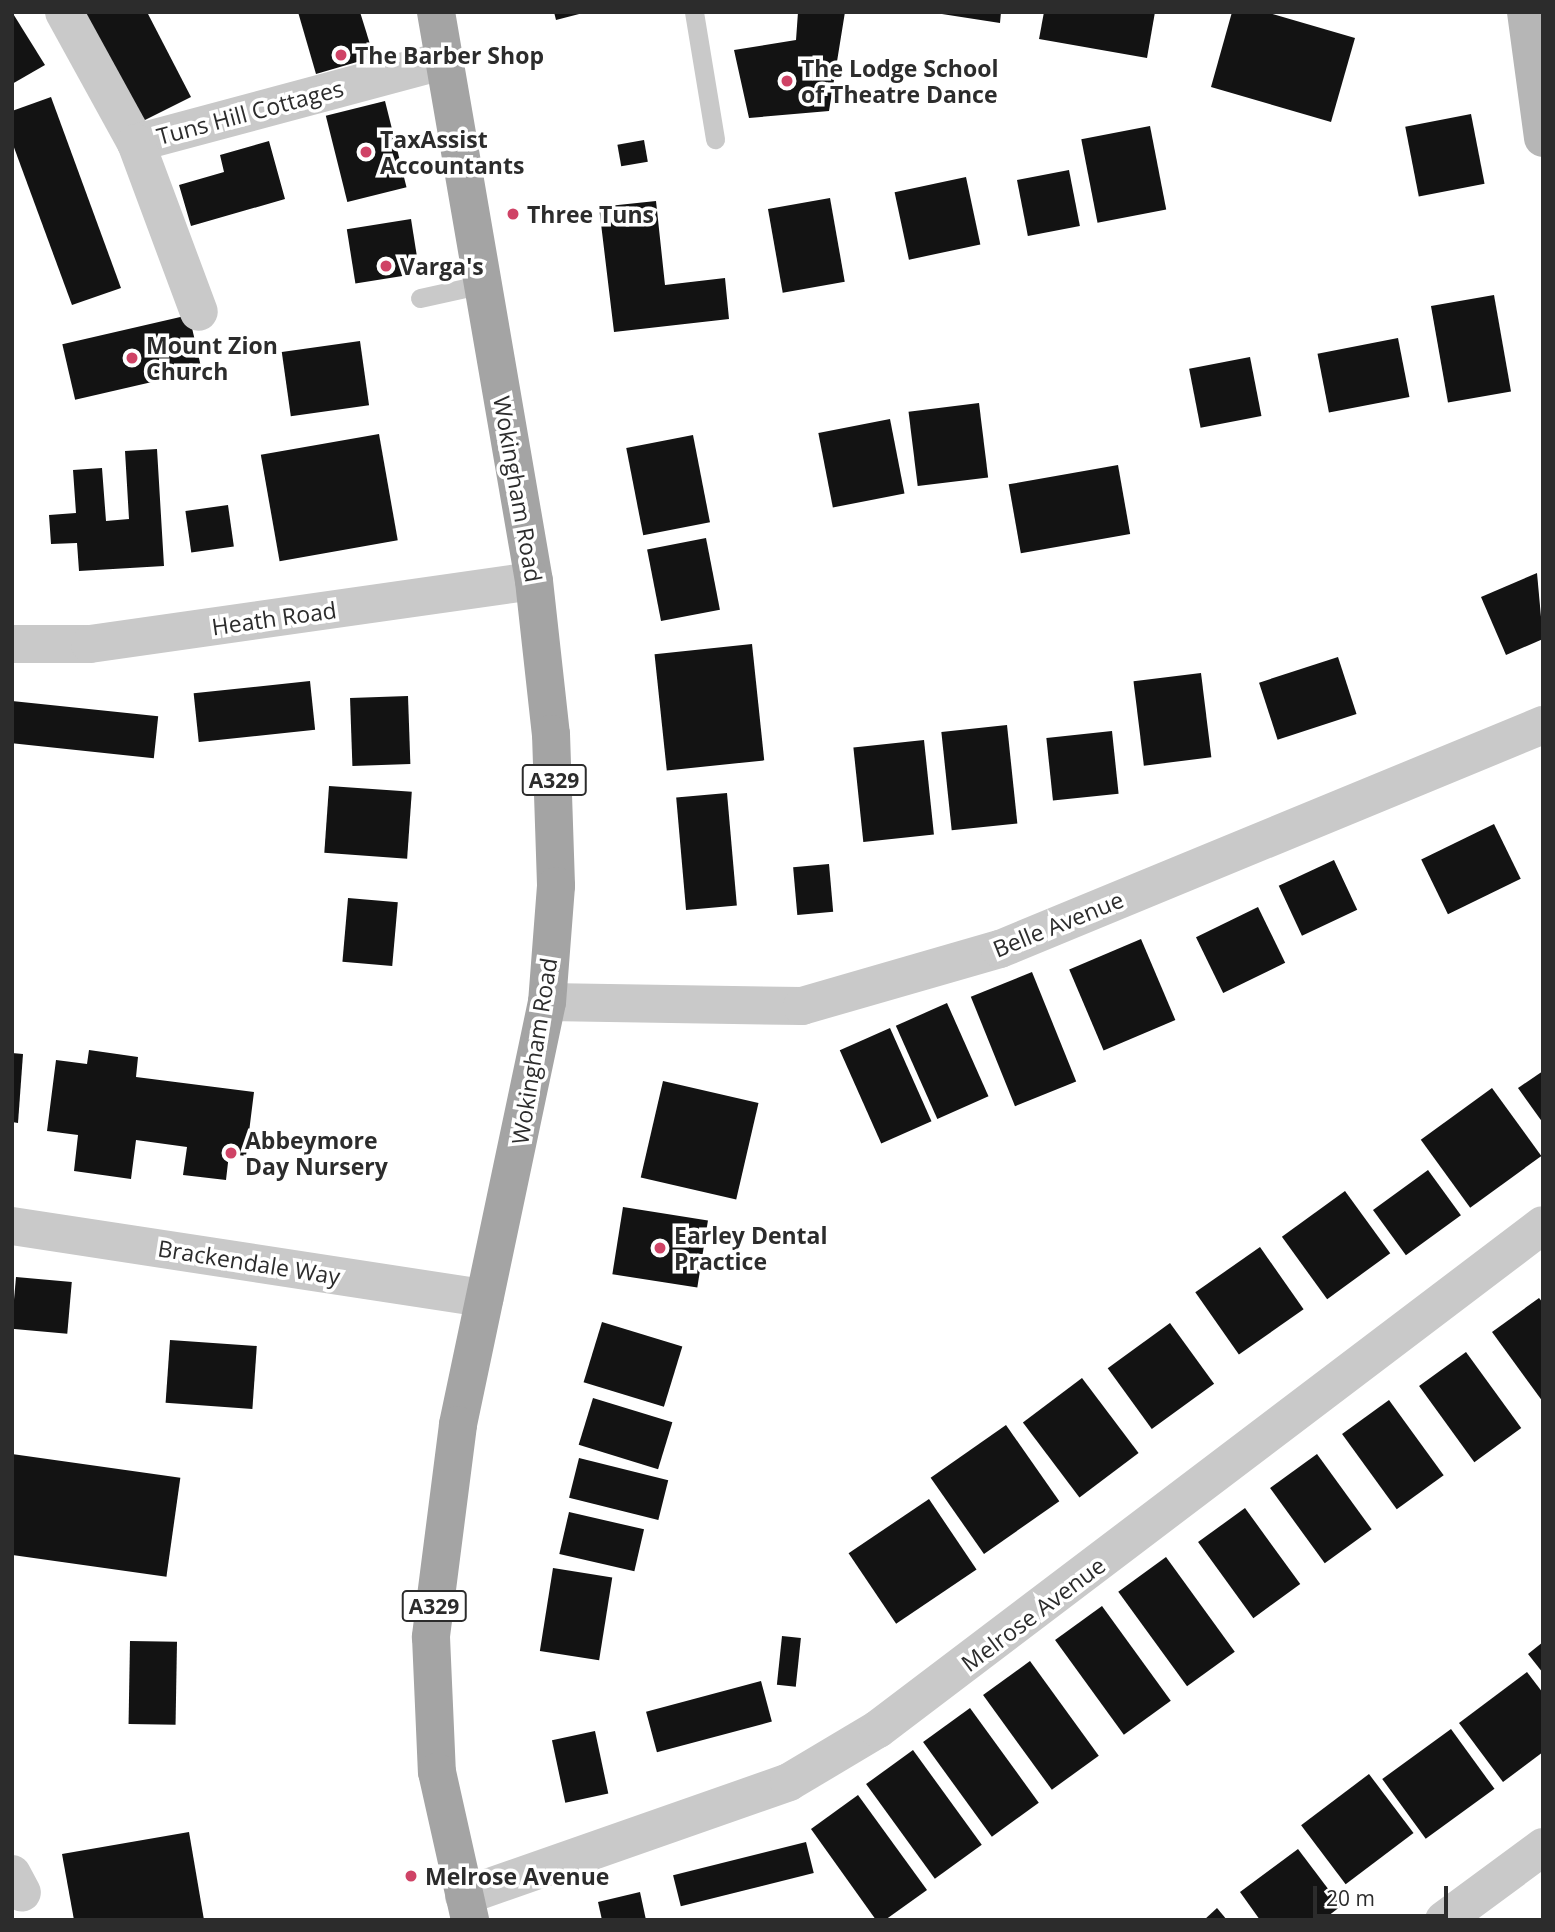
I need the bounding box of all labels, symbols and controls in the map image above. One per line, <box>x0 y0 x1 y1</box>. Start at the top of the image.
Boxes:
place label: The Barber Shop <box>355 41 544 69</box>
marker: The Barber Shop <box>333 47 349 63</box>
place label: The Lodge School of Theatre Dance <box>801 54 998 108</box>
marker: The Lodge School of Theatre Dance <box>779 73 795 89</box>
street label: Tuns Hill Cottages <box>154 74 346 150</box>
place label: TaxAssist Accountants <box>380 125 524 179</box>
marker: TaxAssist Accountants <box>358 144 374 160</box>
place label: Three Tuns <box>527 200 654 228</box>
marker: Three Tuns <box>505 206 521 222</box>
place label: Varga's <box>400 252 484 280</box>
marker: Varga's <box>378 258 394 274</box>
place label: Mount Zion Church <box>146 331 278 385</box>
marker: Mount Zion Church <box>124 350 140 366</box>
street label: Wokingham Road <box>488 394 548 584</box>
street label: Heath Road <box>210 596 338 640</box>
road number: A329 <box>521 762 587 798</box>
street label: Belle Avenue <box>989 885 1127 963</box>
street label: Wokingham Road <box>506 956 562 1146</box>
place label: Abbeymore Day Nursery <box>245 1126 388 1180</box>
marker: Abbeymore Day Nursery <box>223 1145 239 1161</box>
place label: Earley Dental Practice <box>674 1221 828 1275</box>
street label: Brackendale Way <box>156 1234 342 1290</box>
marker: Earley Dental Practice <box>652 1240 668 1256</box>
street label: Melrose Avenue <box>956 1551 1110 1677</box>
road number: A329 <box>401 1588 467 1624</box>
place label: Melrose Avenue <box>425 1862 609 1890</box>
marker: Melrose Avenue <box>403 1868 419 1884</box>
scale bar <box>1317 1872 1452 1916</box>
text: 20 m <box>1326 1884 1375 1912</box>

